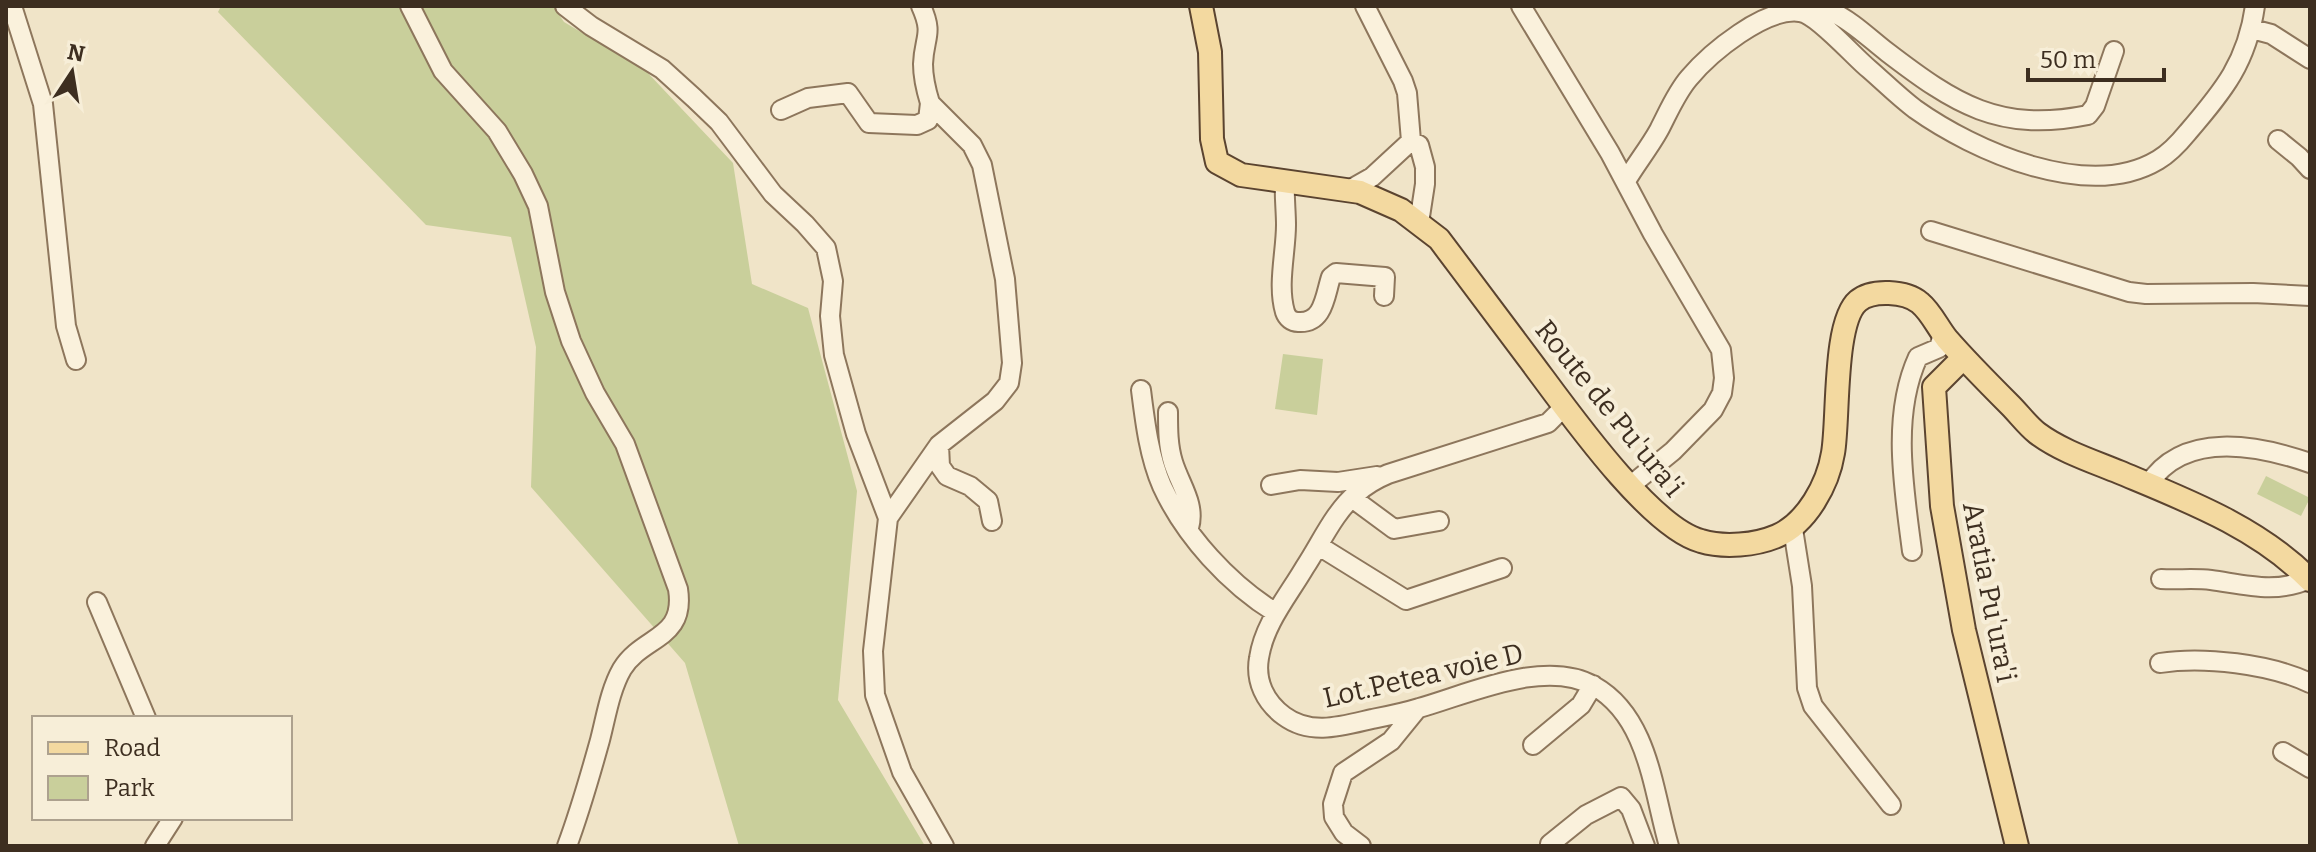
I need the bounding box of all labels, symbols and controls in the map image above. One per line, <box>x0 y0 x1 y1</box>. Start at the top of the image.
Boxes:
north arrow <box>32 32 112 112</box>
scale bar <box>2028 32 2164 82</box>
text: N <box>65 38 87 68</box>
text: 50 m <box>2040 46 2096 74</box>
street label: Route de Pu'ura'i <box>1528 314 1691 503</box>
street label: Aratia Pu'ura'i <box>1956 499 2023 685</box>
street label: Lot.Petea voie D <box>1320 636 1526 715</box>
legend <box>32 716 292 820</box>
text: Road <box>104 734 160 762</box>
text: Park <box>104 774 155 802</box>

